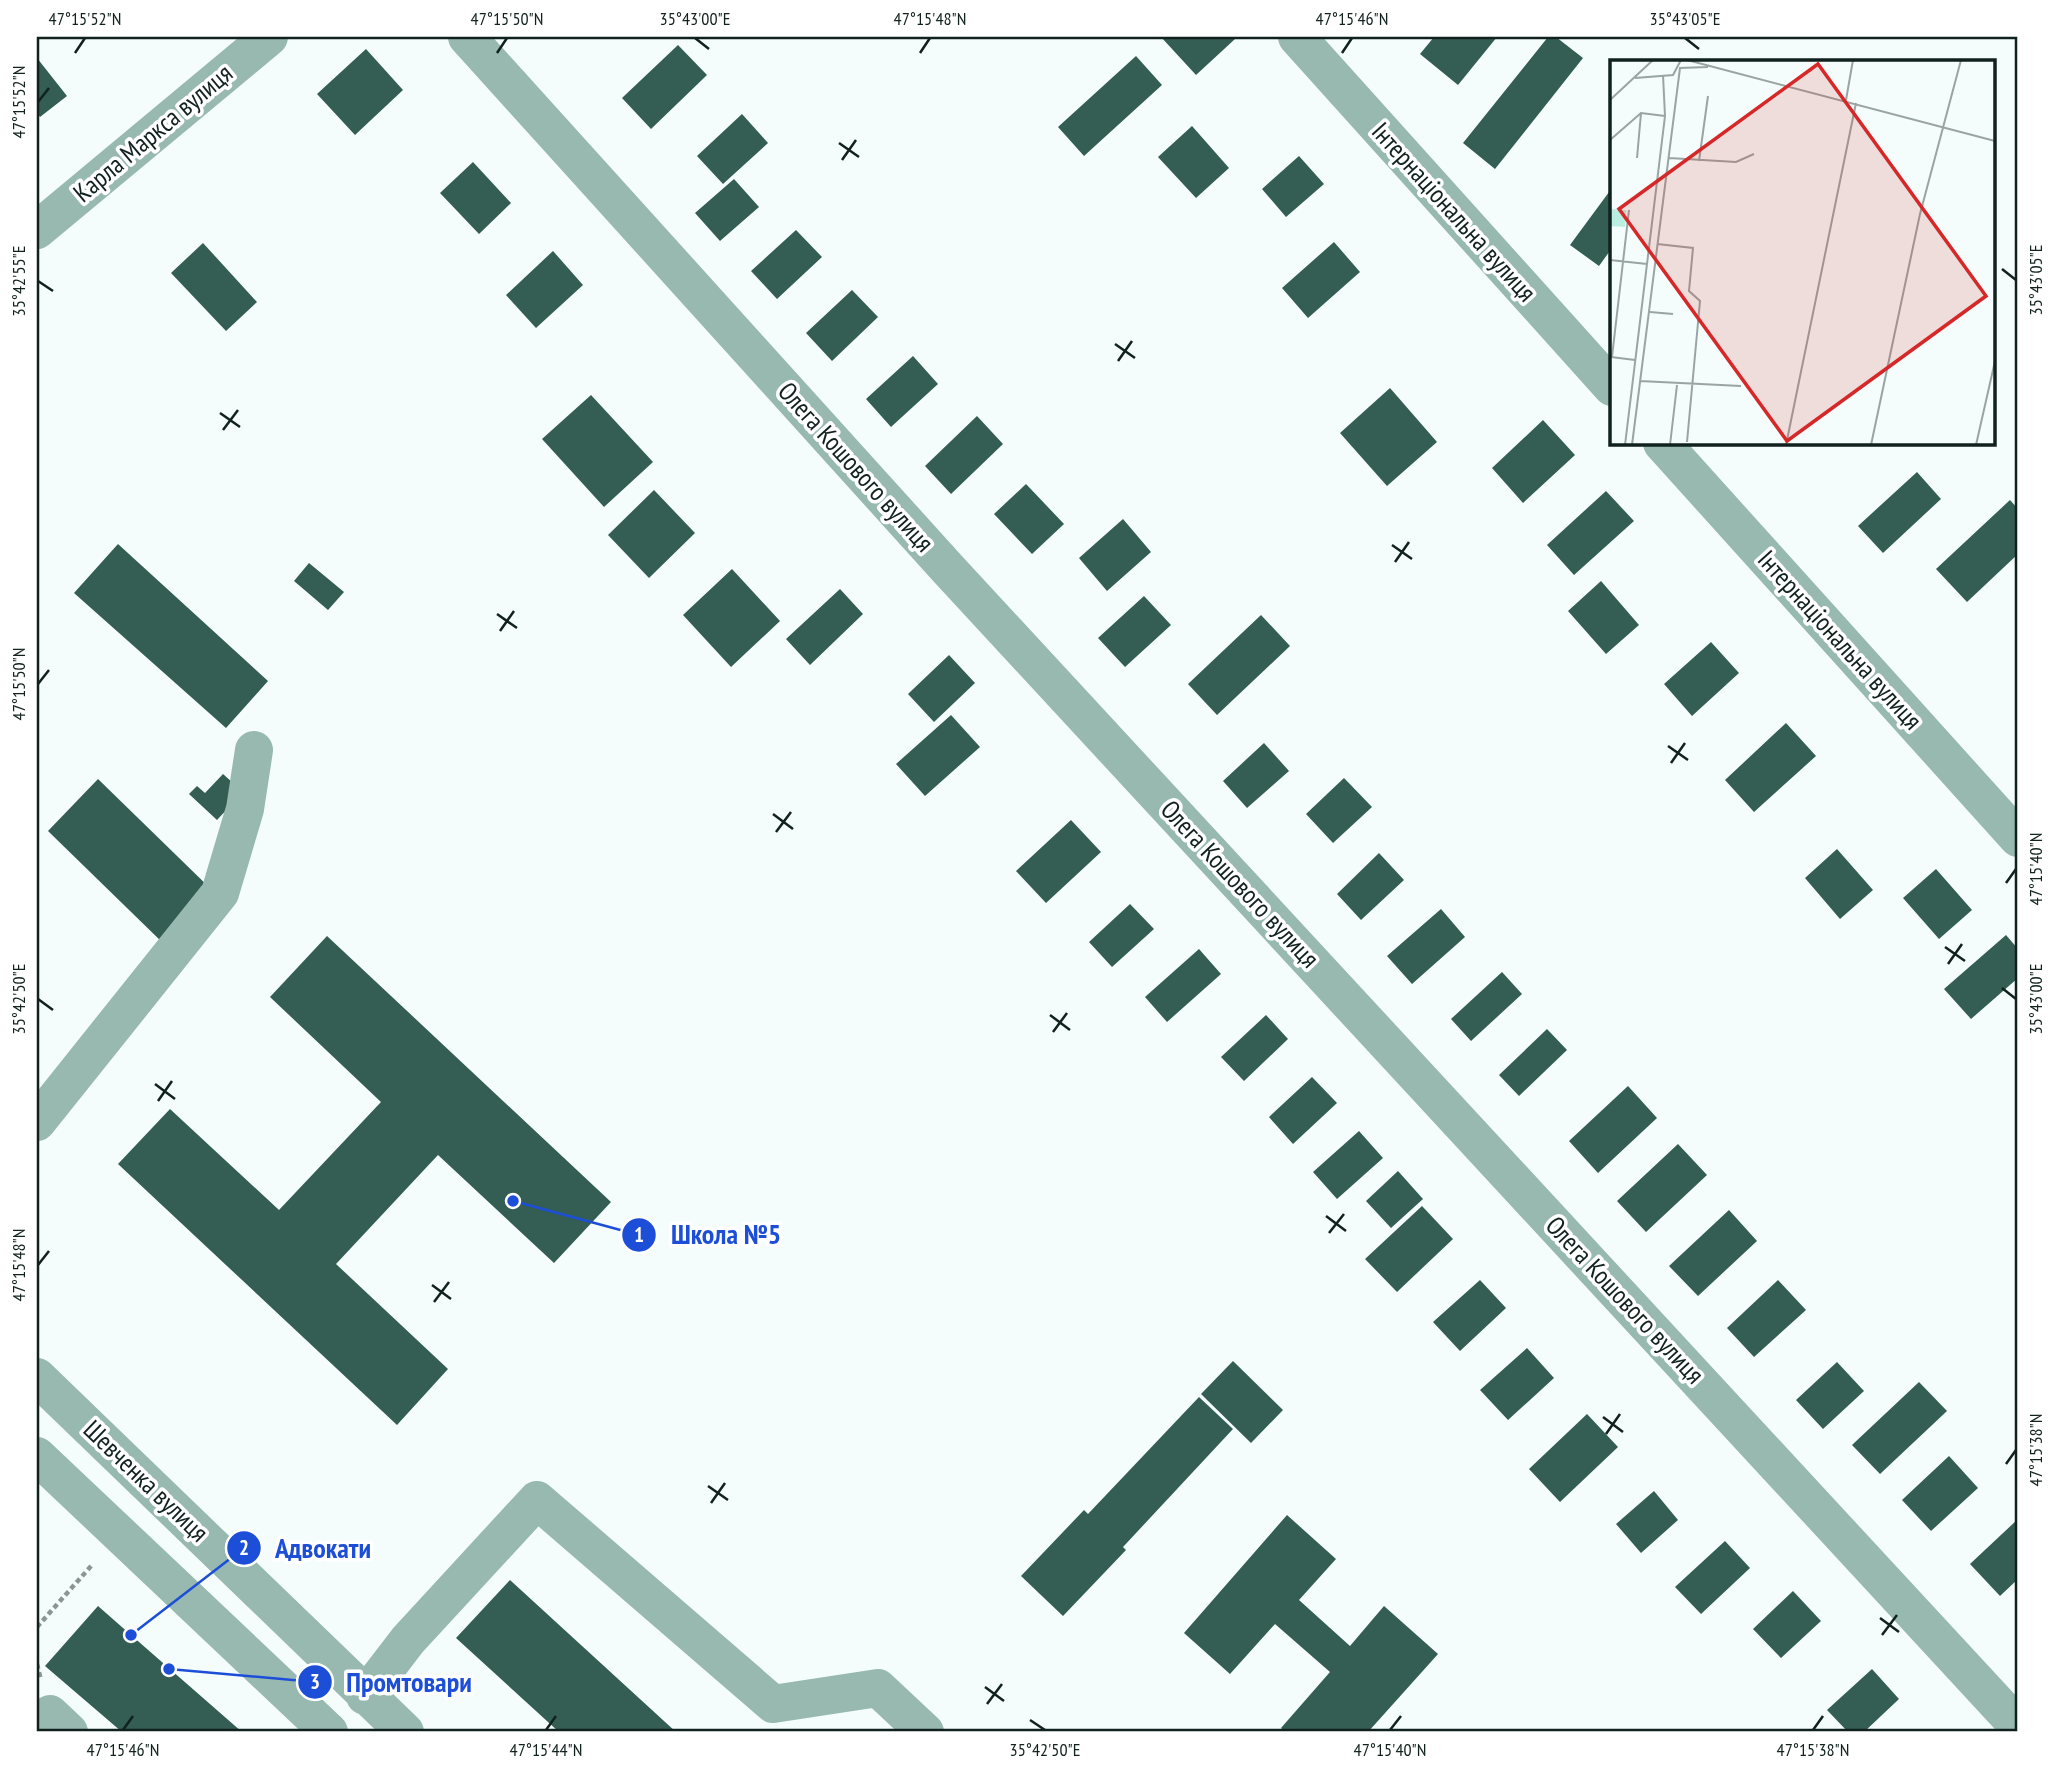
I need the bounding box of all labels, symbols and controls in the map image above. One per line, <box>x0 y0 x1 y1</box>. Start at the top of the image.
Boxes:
text: 47°15'52"N <box>49 7 121 30</box>
text: 47°15'50"N <box>471 7 543 30</box>
text: 35°43'00"E <box>660 7 730 30</box>
text: 47°15'48"N <box>894 7 966 30</box>
text: 47°15'46"N <box>1316 7 1388 30</box>
text: 35°43'05"E <box>1650 7 1720 30</box>
street label: Карла Маркса вулиця <box>66 56 239 209</box>
inset map <box>1610 60 1996 444</box>
text: 47°15'52"N <box>7 66 30 138</box>
street label: Інтернаціональна вулиця <box>1365 115 1544 308</box>
text: 35°43'05"E <box>2024 245 2047 315</box>
text: 35°42'55"E <box>7 246 30 316</box>
street label: Олега Кошового вулиця <box>771 375 941 558</box>
street label: Інтернаціональна вулиця <box>1751 543 1930 736</box>
text: 47°15'50"N <box>7 648 30 720</box>
street label: Олега Кошового вулиця <box>1154 793 1327 974</box>
text: 47°15'40"N <box>2024 833 2047 905</box>
text: 35°42'50"E <box>7 964 30 1034</box>
text: 35°43'00"E <box>2024 964 2047 1034</box>
street label: Олега Кошового вулиця <box>1539 1209 1712 1390</box>
callout: Школа №5 <box>621 1210 795 1259</box>
text: Школа №5 <box>671 1215 781 1252</box>
text: 1 <box>634 1221 644 1248</box>
text: 47°15'48"N <box>7 1229 30 1301</box>
street label: Шевченка вулиця <box>77 1413 216 1548</box>
text: 47°15'38"N <box>2024 1414 2047 1486</box>
callout: Адвокати <box>226 1524 385 1573</box>
text: Адвокати <box>274 1529 371 1566</box>
text: 2 <box>239 1534 249 1561</box>
callout: Промтовари <box>297 1657 486 1706</box>
text: Промтовари <box>346 1663 472 1700</box>
text: 3 <box>310 1668 320 1695</box>
text: 47°15'46"N <box>87 1738 159 1761</box>
text: 47°15'44"N <box>510 1738 582 1761</box>
text: 35°42'50"E <box>1010 1738 1080 1761</box>
text: 47°15'40"N <box>1354 1738 1426 1761</box>
text: 47°15'38"N <box>1777 1738 1849 1761</box>

